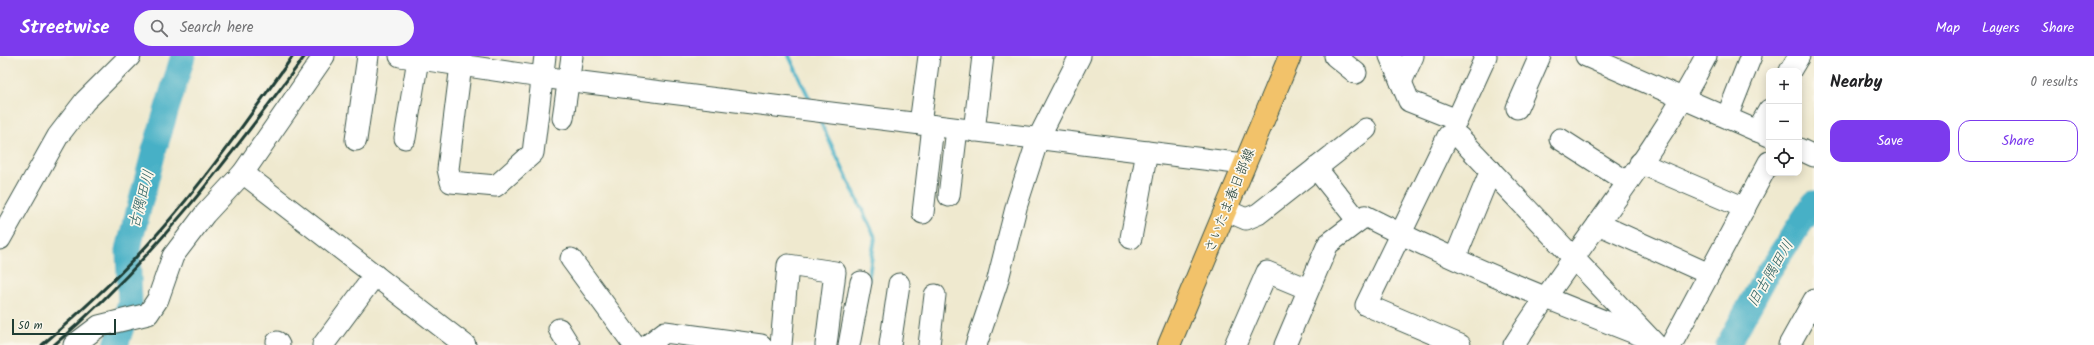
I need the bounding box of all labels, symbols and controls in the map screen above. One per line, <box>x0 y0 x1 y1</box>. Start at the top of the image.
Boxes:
search box <box>134 10 414 46</box>
text: Streetwise <box>20 13 110 43</box>
text: Search here <box>180 16 254 40</box>
icon: search <box>148 17 170 39</box>
text: Map <box>1936 17 1960 39</box>
text: Layers <box>1982 17 2020 39</box>
text: Share <box>2042 17 2074 39</box>
map controls <box>1766 68 1802 176</box>
button: + <box>1766 68 1802 104</box>
text: Nearby <box>1830 69 1882 96</box>
text: 0 results <box>2031 72 2078 93</box>
button: − <box>1766 104 1802 140</box>
button: Save <box>1830 120 1950 162</box>
button: Share <box>1958 120 2078 162</box>
button: locate <box>1766 140 1802 176</box>
street label: さいたま春日部線 <box>1199 145 1261 256</box>
water label: 古隅田川 <box>123 167 161 231</box>
water label: 旧古隅田川 <box>1741 235 1800 312</box>
scale bar <box>12 317 116 336</box>
text: 50 m <box>18 317 43 335</box>

